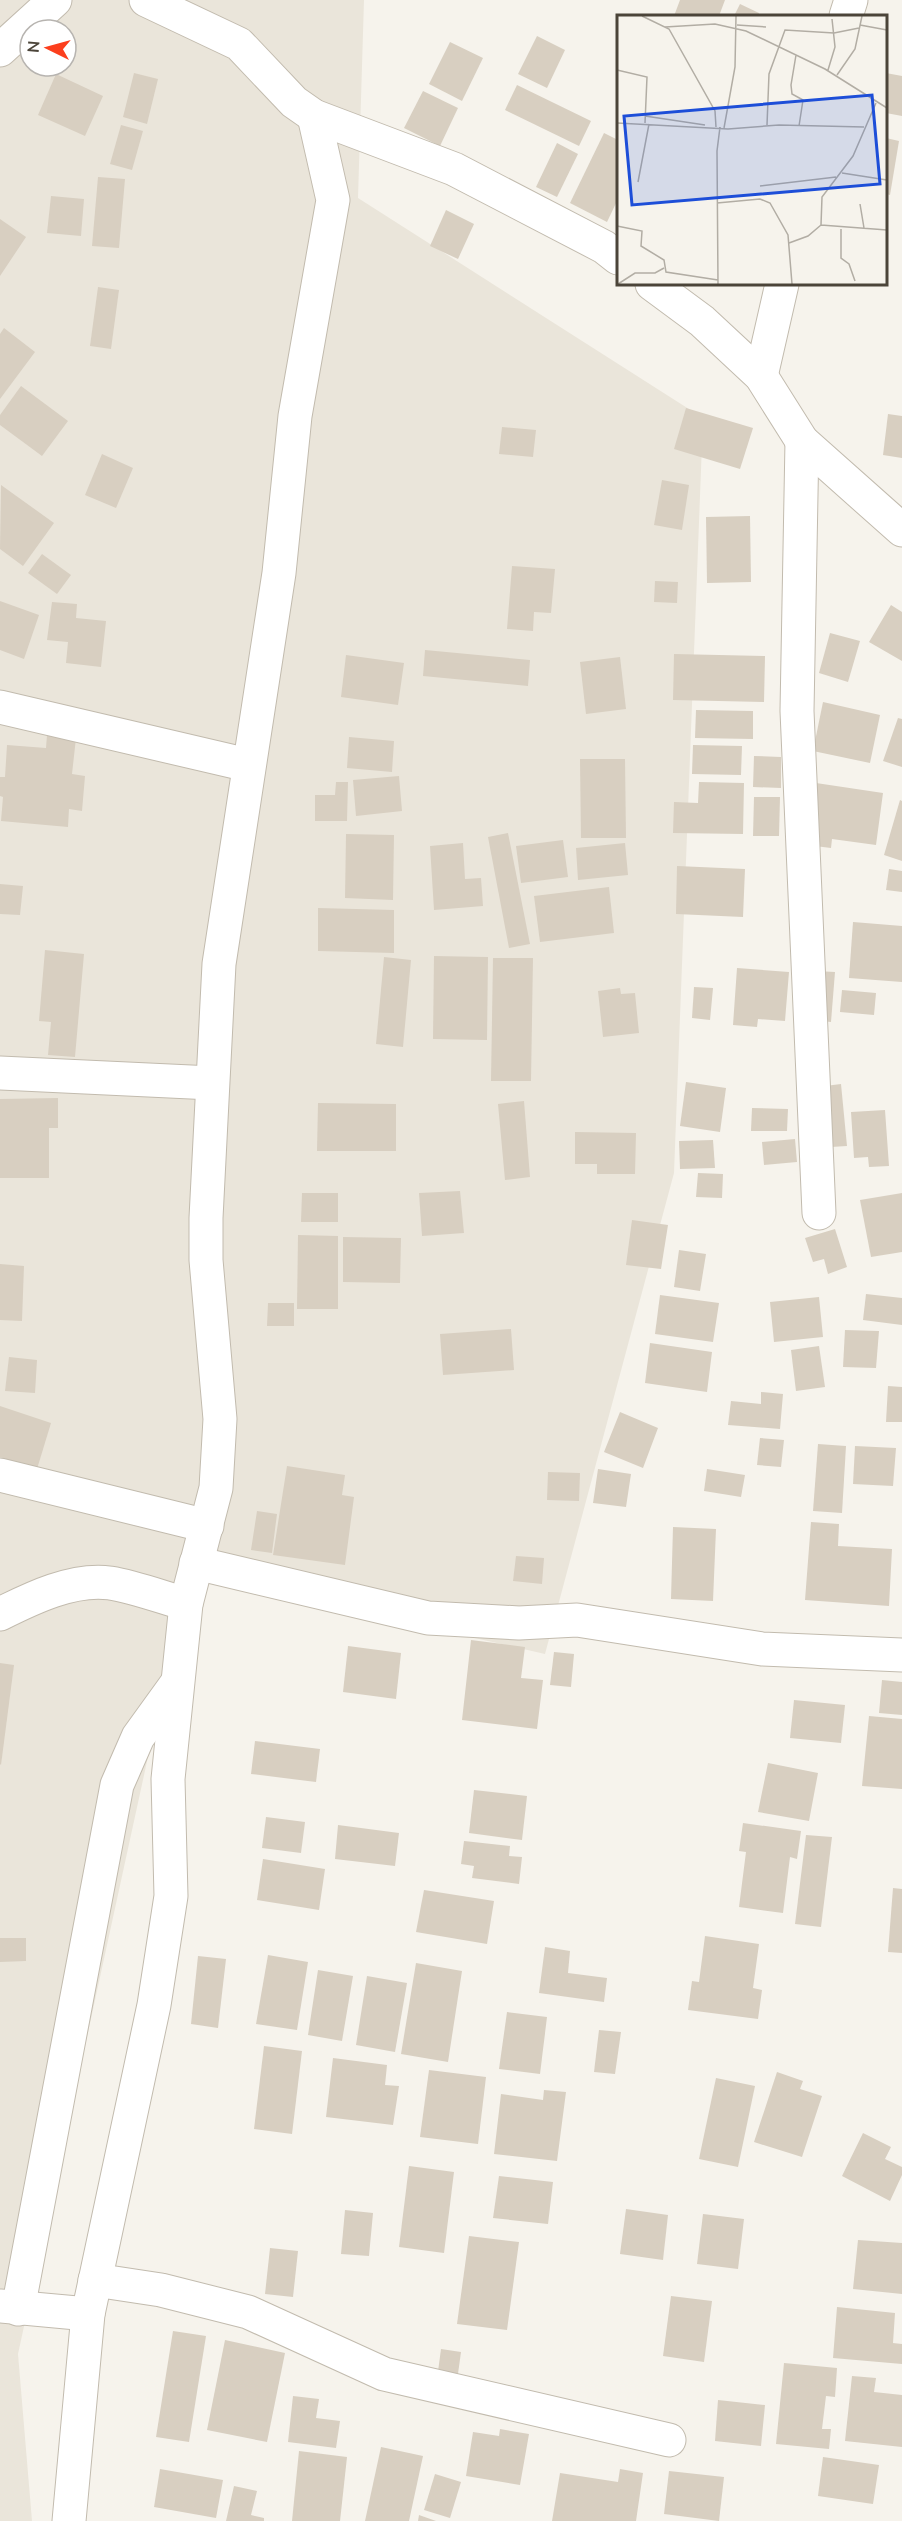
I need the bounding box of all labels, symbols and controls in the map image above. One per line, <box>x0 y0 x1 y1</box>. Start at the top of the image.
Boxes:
inset map <box>617 15 887 285</box>
north arrow <box>18 18 78 78</box>
text: N <box>23 40 44 54</box>

